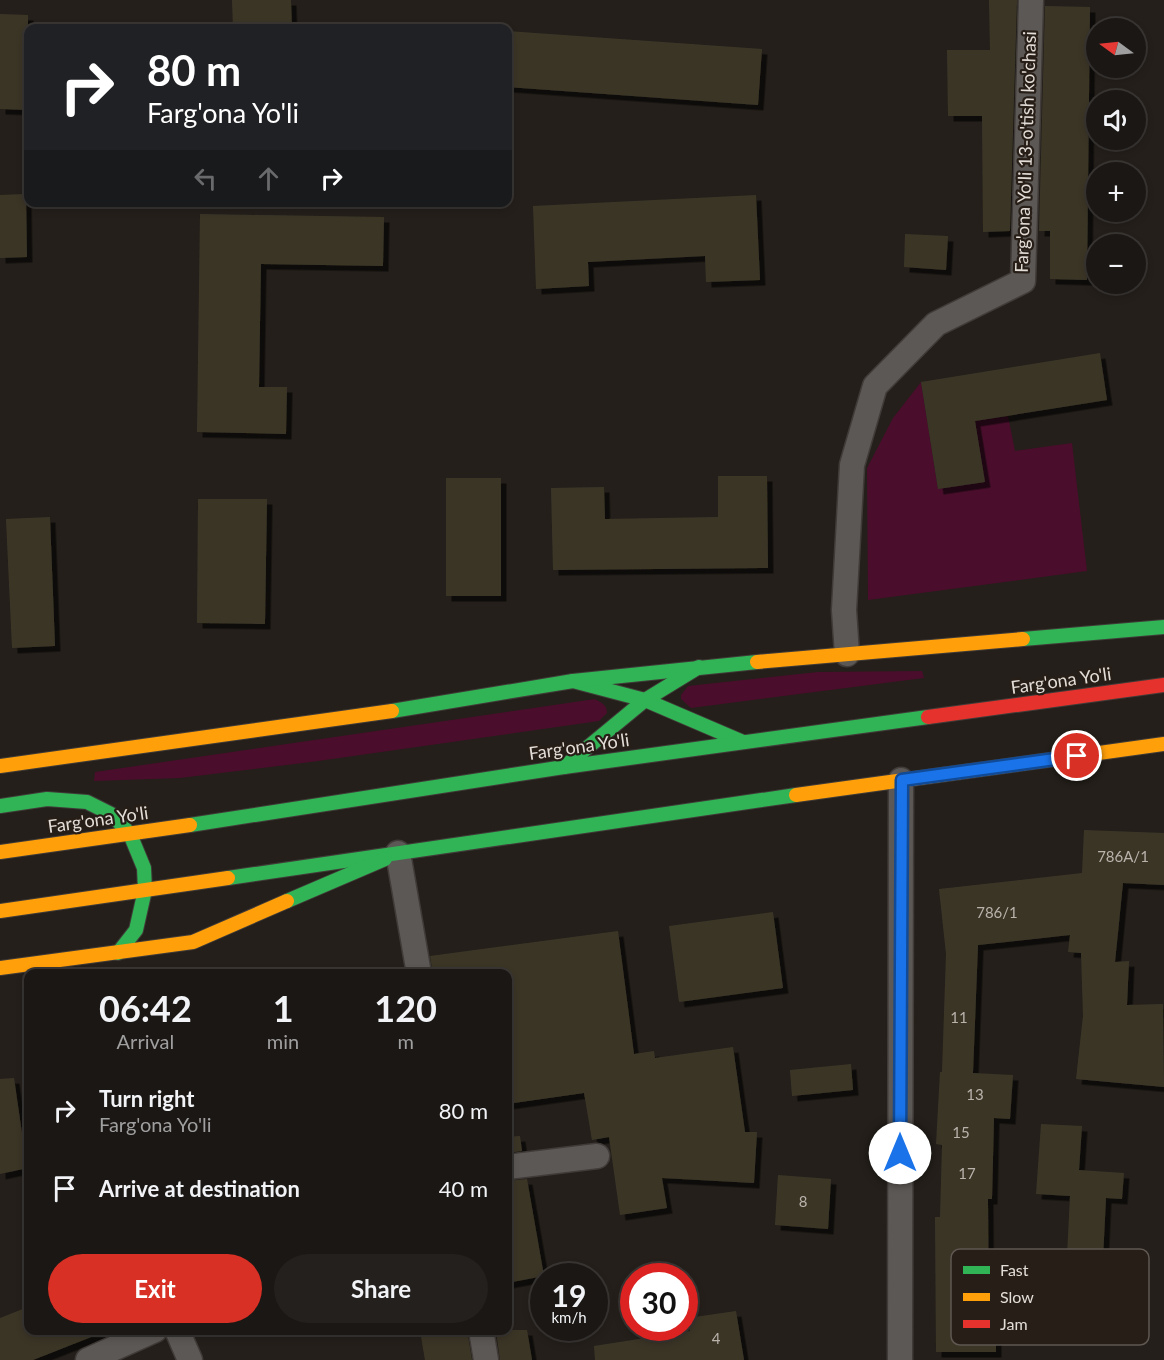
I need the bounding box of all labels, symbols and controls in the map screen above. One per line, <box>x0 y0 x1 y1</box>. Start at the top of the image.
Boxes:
north arrow <box>1086 18 1146 78</box>
map controls <box>1086 18 1146 294</box>
street label: Farg'ona Yo'li 13-o'tish ko'chasi <box>1010 31 1040 273</box>
text: 80 m <box>147 45 241 95</box>
icon: right <box>48 48 126 126</box>
button: sound <box>1086 90 1146 150</box>
text: Farg'ona Yo'li <box>147 96 299 129</box>
icon: left <box>189 162 222 195</box>
icon: ahead <box>252 162 285 195</box>
icon: right <box>315 162 348 195</box>
button: + <box>1086 162 1146 222</box>
button: − <box>1086 234 1146 294</box>
street label: Farg'ona Yo'li <box>1009 662 1113 698</box>
street label: Farg'ona Yo'li <box>527 728 631 764</box>
pin <box>1051 730 1102 781</box>
icon: arrive <box>1060 739 1093 772</box>
street label: Farg'ona Yo'li <box>46 801 150 837</box>
house number: 786А/1 <box>1097 847 1149 865</box>
house number: 786/1 <box>976 903 1018 921</box>
text: 06:42 <box>99 986 192 1030</box>
text: 1 <box>273 986 294 1030</box>
text: 120 <box>374 986 437 1030</box>
house number: 11 <box>950 1008 968 1026</box>
text: Arrival <box>117 1029 174 1053</box>
text: min <box>267 1029 299 1053</box>
text: m <box>397 1029 414 1053</box>
text: Turn right <box>99 1085 194 1112</box>
house number: 13 <box>966 1085 984 1103</box>
icon: right <box>48 1094 81 1127</box>
text: 80 m <box>439 1097 488 1124</box>
text: Farg'ona Yo'li <box>99 1112 212 1136</box>
position arrow <box>868 1121 932 1185</box>
house number: 15 <box>952 1123 970 1141</box>
house number: 17 <box>958 1164 976 1182</box>
icon: arrive <box>48 1172 81 1205</box>
text: Arrive at destination <box>99 1175 300 1202</box>
text: 40 m <box>439 1175 488 1202</box>
house number: 8 <box>799 1192 807 1210</box>
legend <box>951 1249 1149 1345</box>
button: Exit <box>48 1254 262 1323</box>
button: Share <box>274 1254 488 1323</box>
text: Fast <box>1000 1260 1029 1279</box>
speed limit sign: 30 <box>620 1263 698 1341</box>
text: 19 <box>552 1277 586 1313</box>
text: Slow <box>1000 1287 1034 1306</box>
text: km/h <box>551 1308 587 1326</box>
text: Jam <box>1000 1314 1028 1333</box>
house number: 4 <box>712 1329 721 1347</box>

